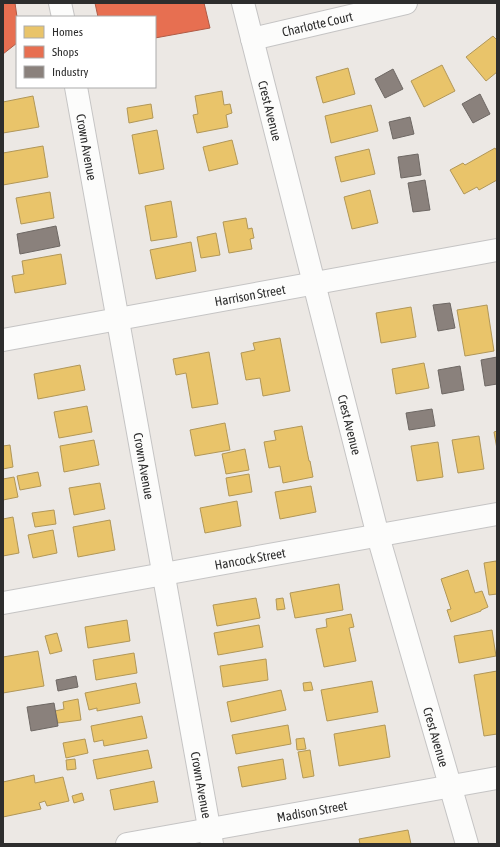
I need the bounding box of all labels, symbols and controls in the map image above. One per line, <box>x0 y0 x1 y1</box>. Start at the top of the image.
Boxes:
street label: Charlotte Court <box>280 8 354 39</box>
legend <box>16 16 156 88</box>
text: Homes <box>52 25 83 39</box>
text: Shops <box>52 45 78 59</box>
text: Industry <box>52 65 89 79</box>
street label: Crest Avenue <box>255 79 285 142</box>
street label: Crown Avenue <box>73 112 100 182</box>
street label: Harrison Street <box>213 281 287 309</box>
street label: Crest Avenue <box>335 393 365 457</box>
street label: Crown Avenue <box>131 431 157 501</box>
street label: Hancock Street <box>213 545 287 572</box>
street label: Crest Avenue <box>420 705 452 769</box>
street label: Crown Avenue <box>188 750 215 819</box>
street label: Madison Street <box>276 797 349 825</box>

